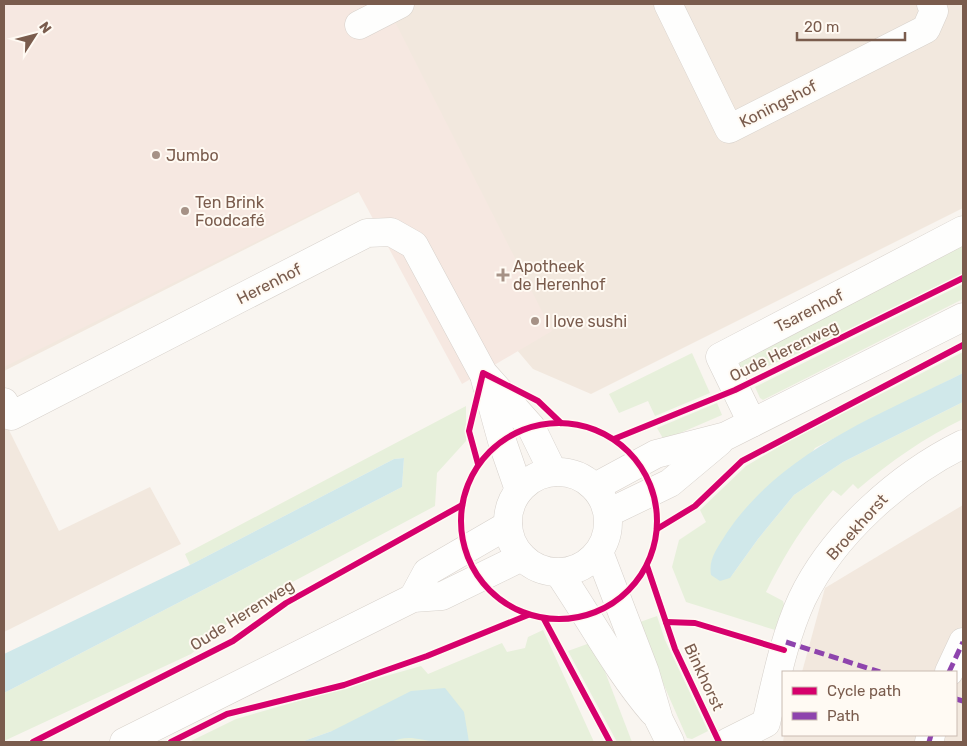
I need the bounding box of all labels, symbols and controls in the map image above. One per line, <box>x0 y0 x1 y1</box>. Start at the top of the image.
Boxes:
north arrow <box>10 10 60 60</box>
scale bar <box>797 10 904 42</box>
text: 20 m <box>804 18 839 36</box>
text: N <box>35 19 55 37</box>
street label: Koningshof <box>736 76 821 132</box>
place label: Jumbo <box>166 146 219 165</box>
marker: Jumbo <box>150 149 162 161</box>
place label: Ten Brink Foodcafé <box>195 193 265 230</box>
marker: Ten Brink Foodcafé <box>179 205 191 217</box>
place label: Apotheek de Herenhof <box>513 257 606 294</box>
street label: Herenhof <box>234 259 305 308</box>
marker: Apotheek de Herenhof <box>497 269 509 281</box>
street label: Tsarenhof <box>772 285 847 336</box>
place label: I love sushi <box>545 312 627 331</box>
marker: I love sushi <box>529 315 541 327</box>
street label: Oude Herenweg <box>726 316 842 386</box>
street label: Broekhorst <box>822 490 892 564</box>
street label: Oude Herenweg <box>187 575 297 655</box>
street label: Binkhorst <box>680 640 728 714</box>
legend <box>782 671 957 736</box>
text: Cycle path <box>827 682 901 700</box>
text: Path <box>827 707 860 725</box>

